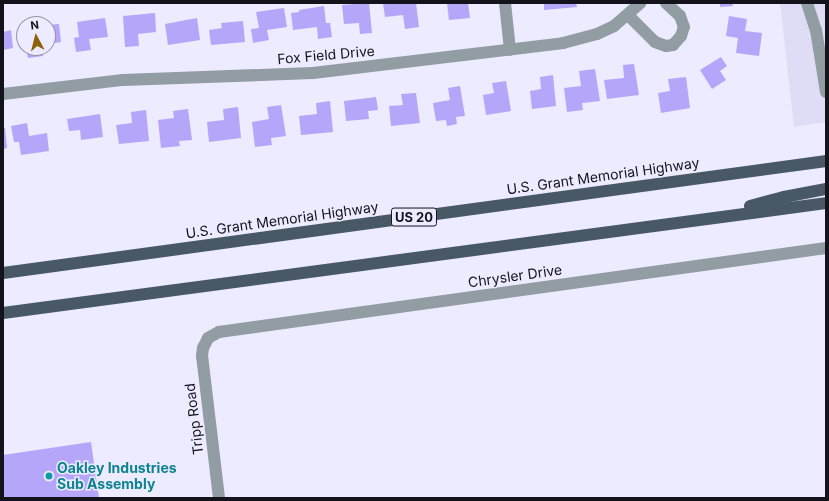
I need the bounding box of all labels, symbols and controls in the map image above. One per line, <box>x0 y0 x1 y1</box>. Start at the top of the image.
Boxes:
north arrow <box>16 16 56 56</box>
text: N <box>30 18 40 33</box>
street label: Fox Field Drive <box>277 42 375 68</box>
street label: U.S. Grant Memorial Highway <box>506 154 700 198</box>
street label: U.S. Grant Memorial Highway <box>185 198 379 242</box>
road number: US 20 <box>390 206 438 228</box>
street label: Chrysler Drive <box>467 261 563 291</box>
street label: Tripp Road <box>181 382 207 456</box>
place label: Oakley Industries Sub Assembly <box>57 460 177 492</box>
marker: Oakley Industries Sub Assembly <box>44 471 54 481</box>

